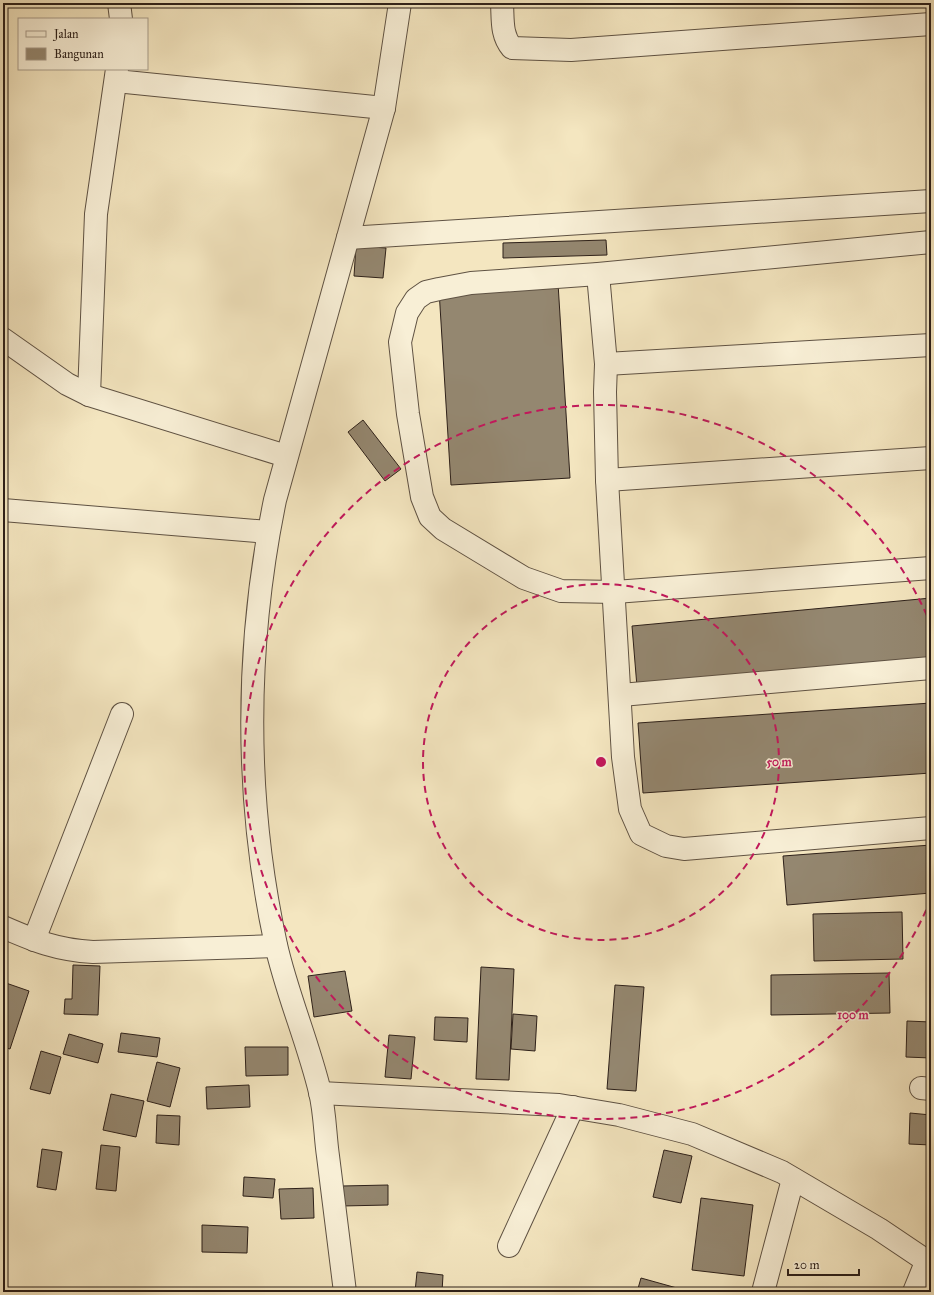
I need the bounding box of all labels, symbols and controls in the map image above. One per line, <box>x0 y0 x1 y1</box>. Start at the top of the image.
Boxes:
legend <box>18 18 148 70</box>
text: Jalan <box>52 27 79 42</box>
text: Bangunan <box>54 47 104 62</box>
centre of rings <box>594 755 608 769</box>
text: 50 m <box>766 755 793 769</box>
text: 100 m <box>837 1008 870 1022</box>
scale bar <box>788 1251 859 1277</box>
text: 20 m <box>794 1258 820 1272</box>

